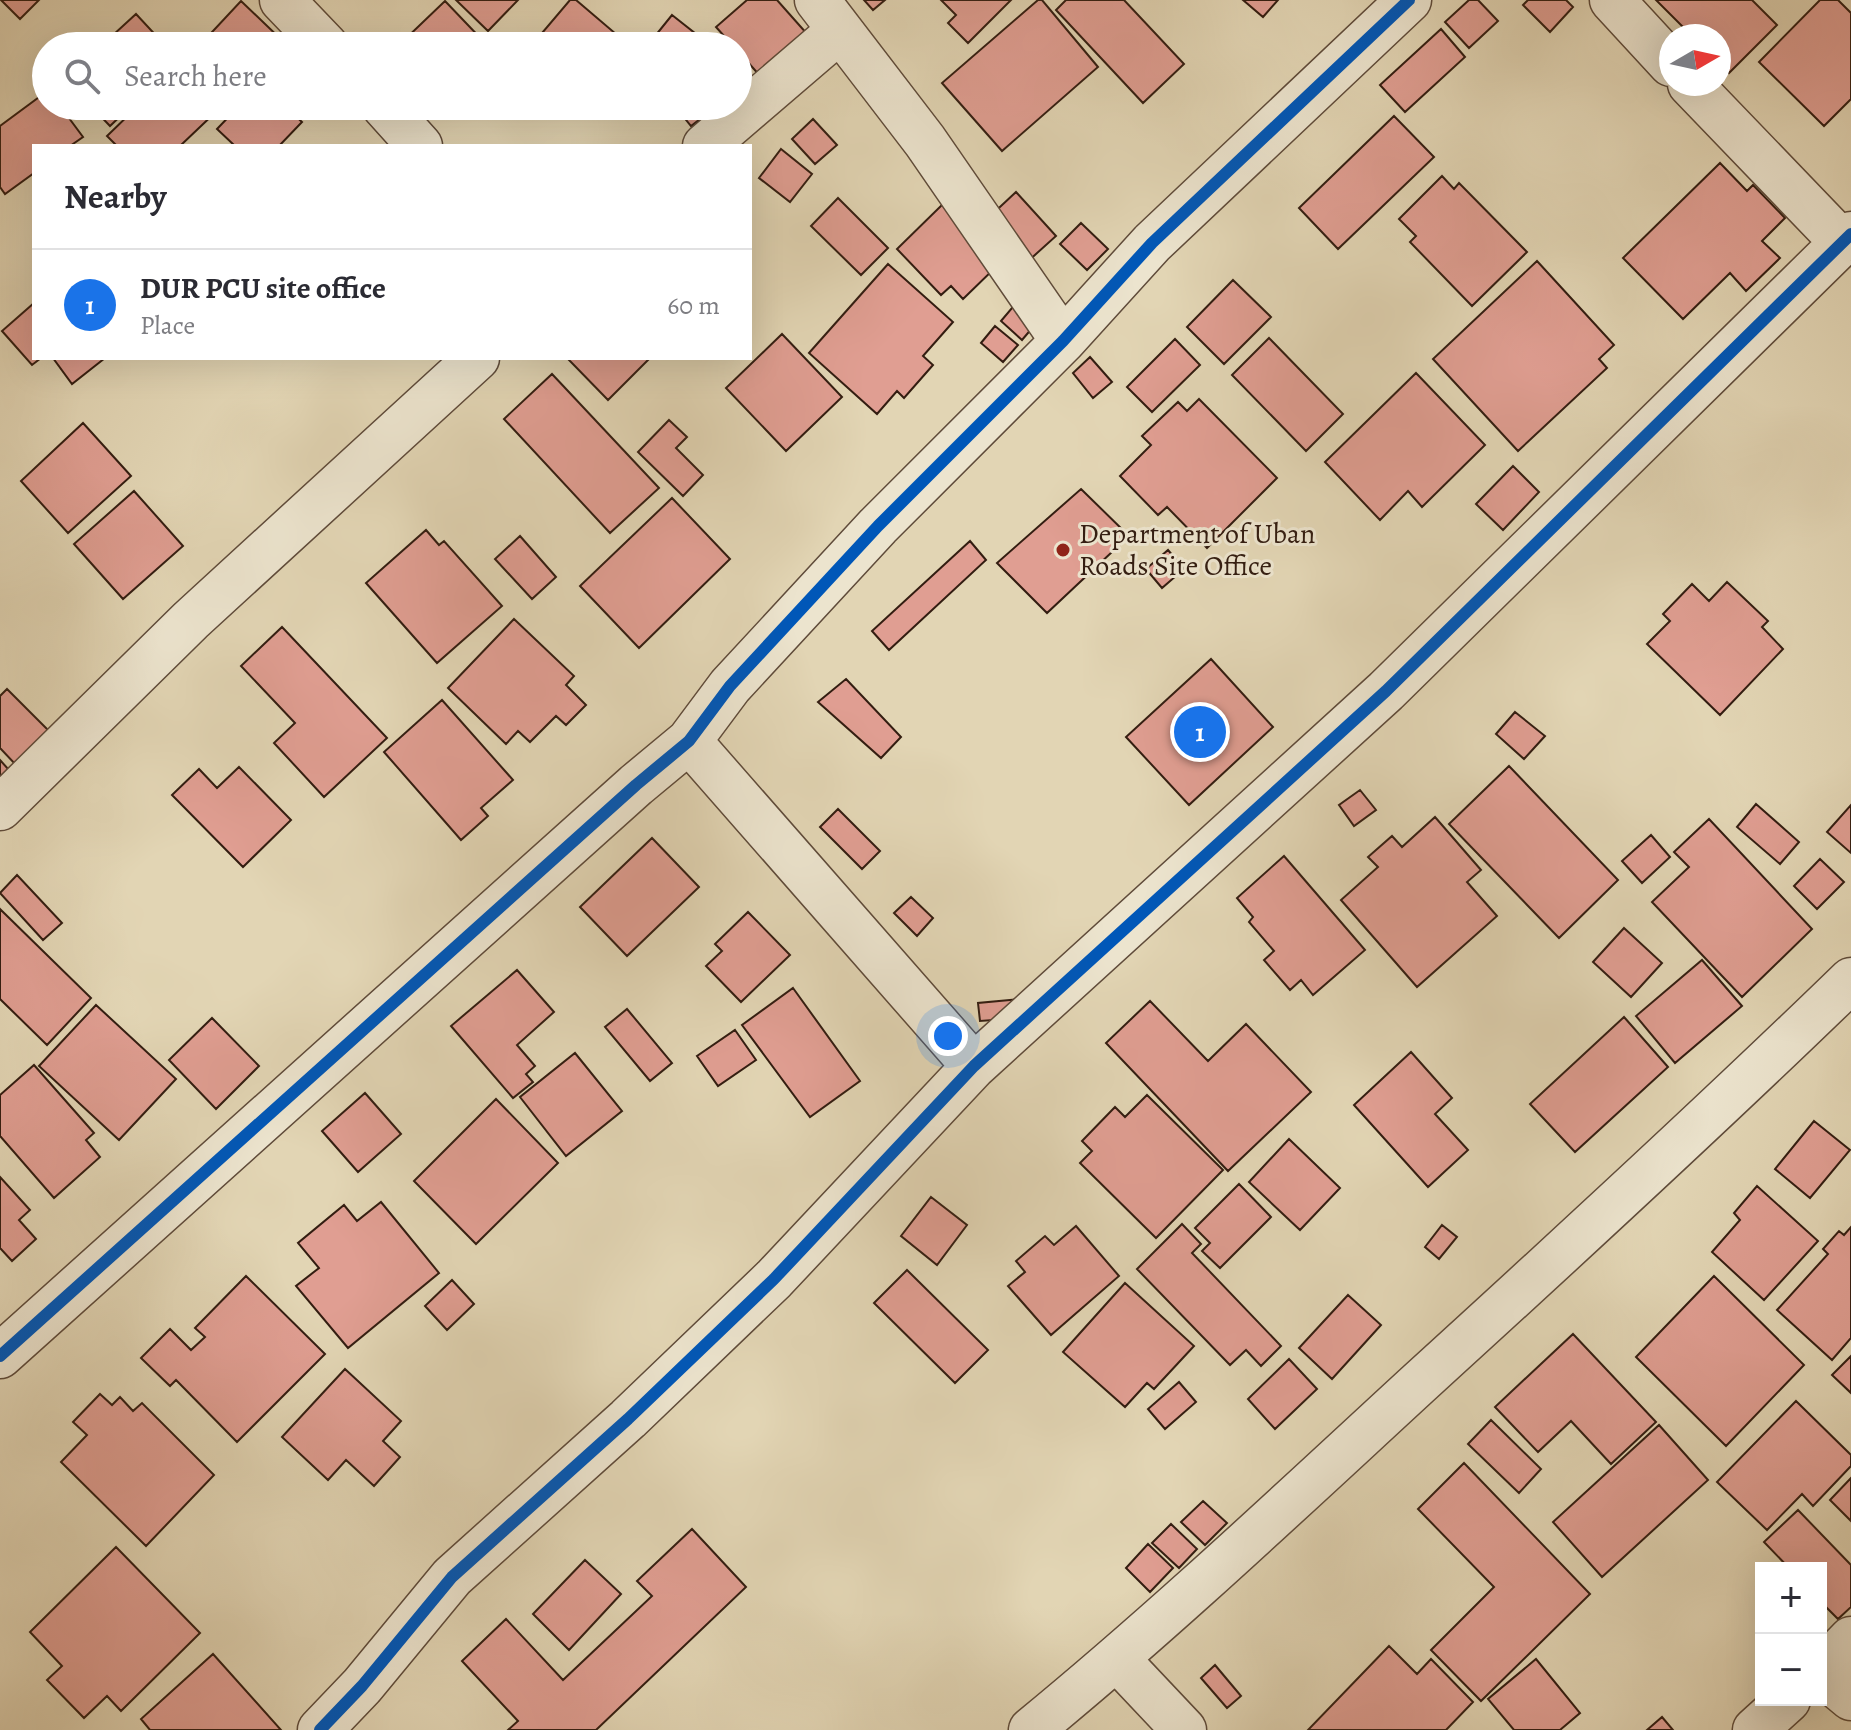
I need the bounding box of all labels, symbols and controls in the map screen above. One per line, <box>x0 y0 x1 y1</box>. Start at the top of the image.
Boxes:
north arrow <box>1659 24 1731 96</box>
search box <box>32 32 752 120</box>
icon: search <box>60 54 104 98</box>
text: Search here <box>124 56 267 96</box>
text: Nearby <box>64 173 167 220</box>
text: DUR PCU site office <box>140 268 386 308</box>
text: 1 <box>85 288 95 323</box>
text: 60 m <box>667 288 720 323</box>
text: Place <box>140 308 195 343</box>
place label: Department of Uban Roads Site Office <box>1079 515 1315 585</box>
marker: Department of Uban Roads Site Office <box>1054 541 1072 559</box>
pin: 1 <box>1174 702 1226 762</box>
your location <box>928 1016 968 1056</box>
map controls <box>1755 1562 1827 1706</box>
button: + <box>1755 1562 1827 1634</box>
button: − <box>1755 1634 1827 1706</box>

